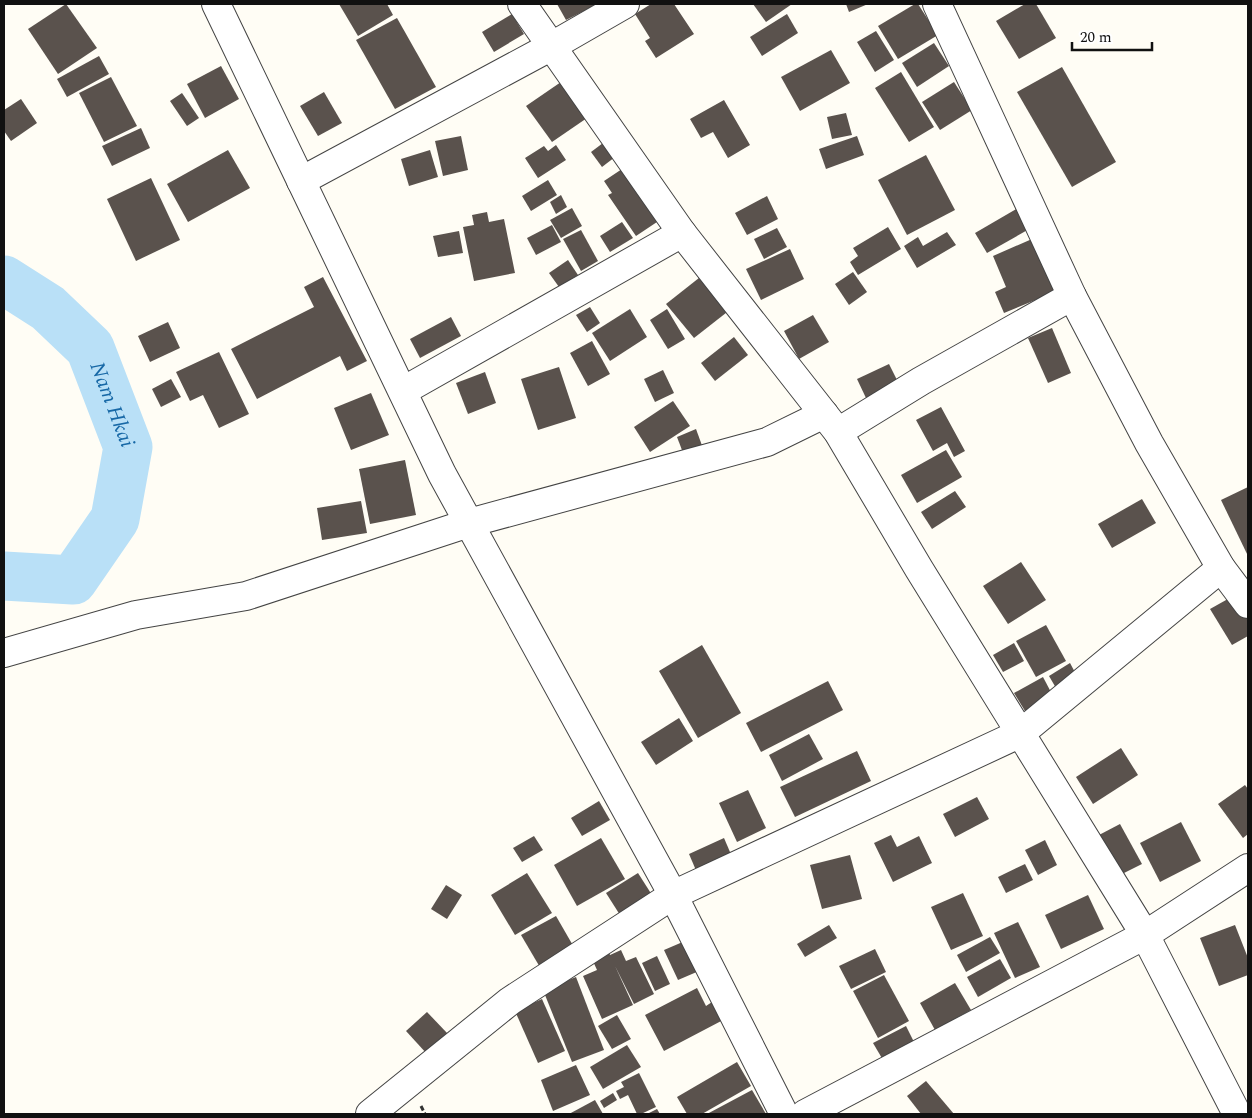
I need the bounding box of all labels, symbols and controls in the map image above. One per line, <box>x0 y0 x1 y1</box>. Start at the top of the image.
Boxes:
scale bar <box>1072 20 1152 52</box>
text: 20 m <box>1080 26 1112 49</box>
water label: Nam Hkai <box>81 357 143 453</box>

